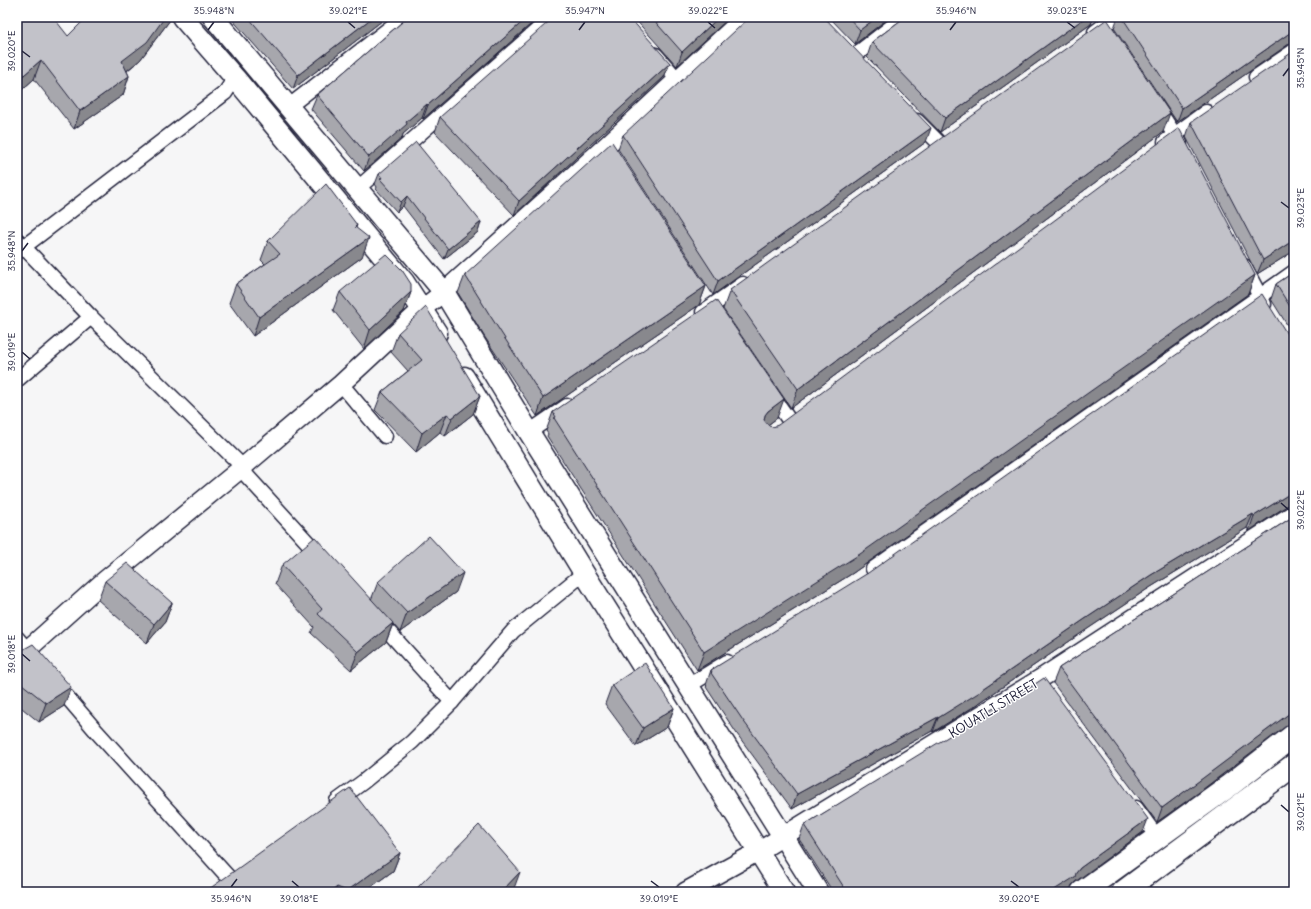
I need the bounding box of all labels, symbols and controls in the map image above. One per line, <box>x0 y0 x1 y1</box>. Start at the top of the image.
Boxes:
text: 35.948°N <box>193 4 235 17</box>
text: 39.021°E <box>329 4 367 17</box>
text: 35.947°N <box>565 4 605 17</box>
text: 39.022°E <box>688 4 728 17</box>
text: 35.946°N <box>935 4 977 17</box>
text: 39.023°E <box>1047 4 1087 17</box>
text: 39.020°E <box>5 30 18 72</box>
text: 35.945°N <box>1294 47 1307 89</box>
text: 39.023°E <box>1294 188 1307 228</box>
text: 35.948°N <box>5 230 18 272</box>
text: 39.019°E <box>5 332 18 371</box>
text: 39.022°E <box>1294 490 1307 530</box>
text: 39.018°E <box>5 634 18 673</box>
street label: KOUATLI STREET <box>945 675 1041 742</box>
text: 39.021°E <box>1294 793 1307 831</box>
text: 35.946°N <box>210 892 252 905</box>
text: 39.018°E <box>280 892 319 905</box>
text: 39.019°E <box>640 892 679 905</box>
text: 39.020°E <box>998 892 1040 905</box>

